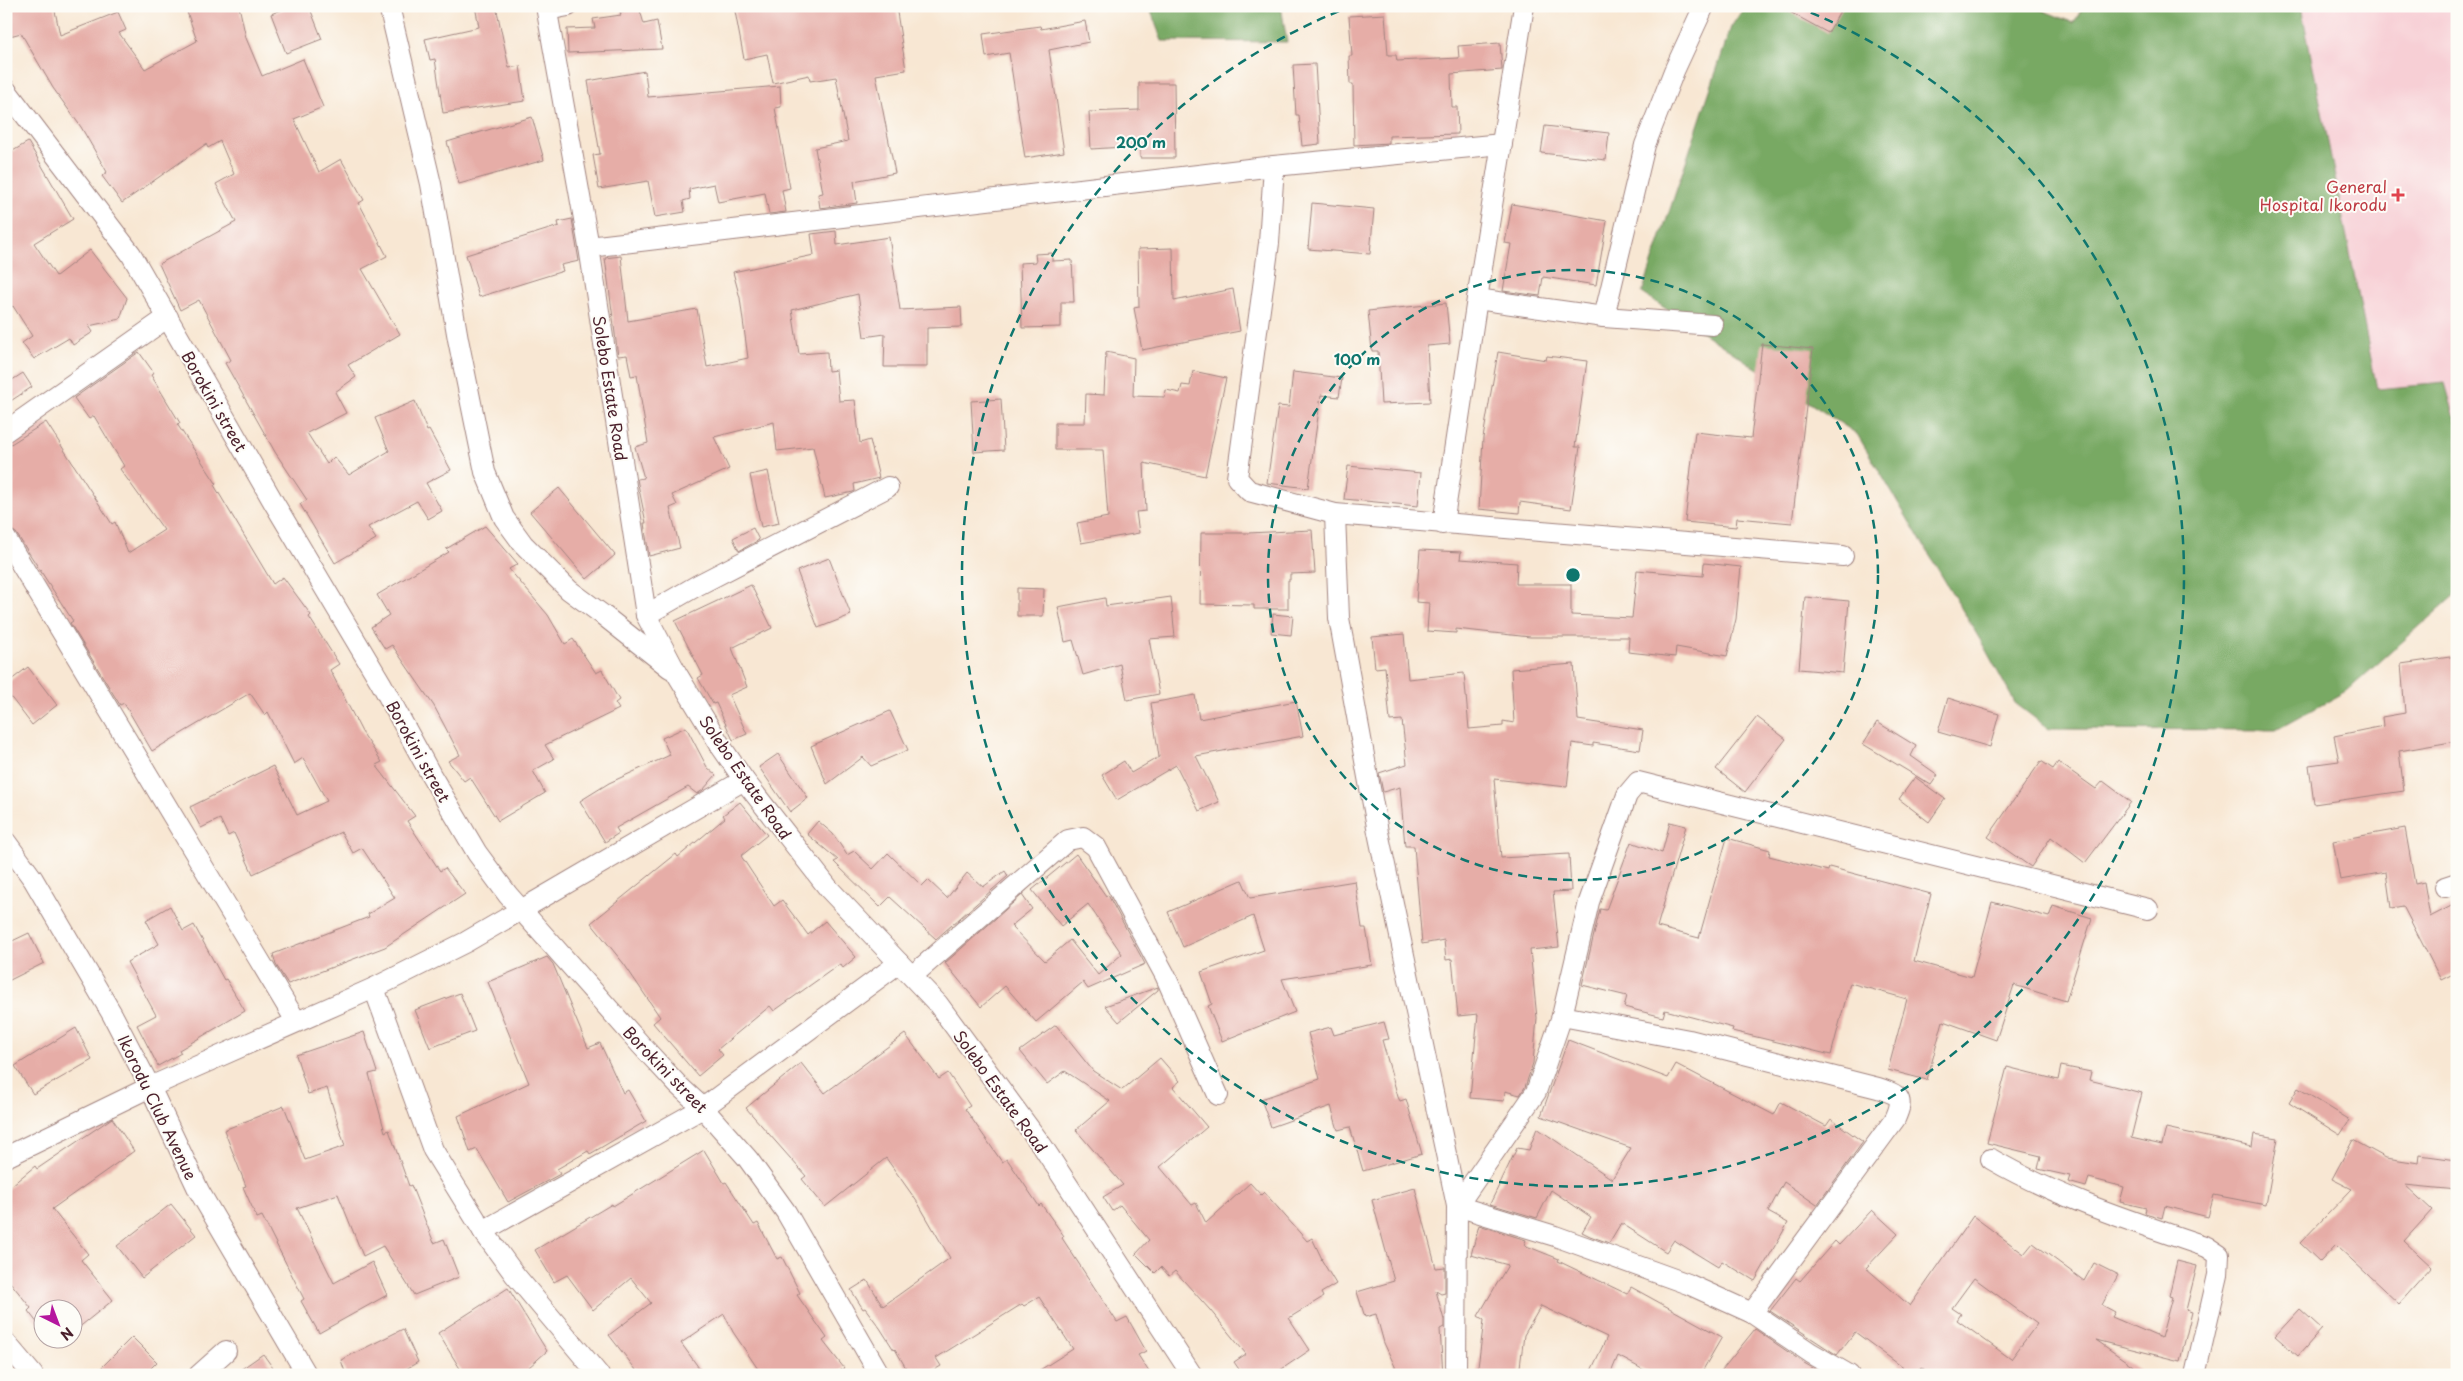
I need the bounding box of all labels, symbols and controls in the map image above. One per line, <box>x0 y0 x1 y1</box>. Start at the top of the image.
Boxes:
text: 200 m <box>1116 130 1166 153</box>
place label: General Hospital Ikorodu <box>2260 174 2387 216</box>
marker: General Hospital Ikorodu <box>2391 188 2405 202</box>
street label: Solebo Estate Road <box>588 314 634 462</box>
street label: Borokini street <box>176 346 254 456</box>
text: 100 m <box>1334 347 1380 370</box>
centre of rings <box>1564 566 1582 584</box>
street label: Borokini street <box>381 696 457 807</box>
street label: Solebo Estate Road <box>694 710 798 844</box>
street label: Borokini street <box>618 1020 714 1118</box>
street label: Solebo Estate Road <box>948 1025 1054 1157</box>
street label: Ikorodu Club Avenue <box>112 1030 204 1184</box>
north arrow <box>32 1298 82 1348</box>
text: N <box>56 1323 78 1346</box>

